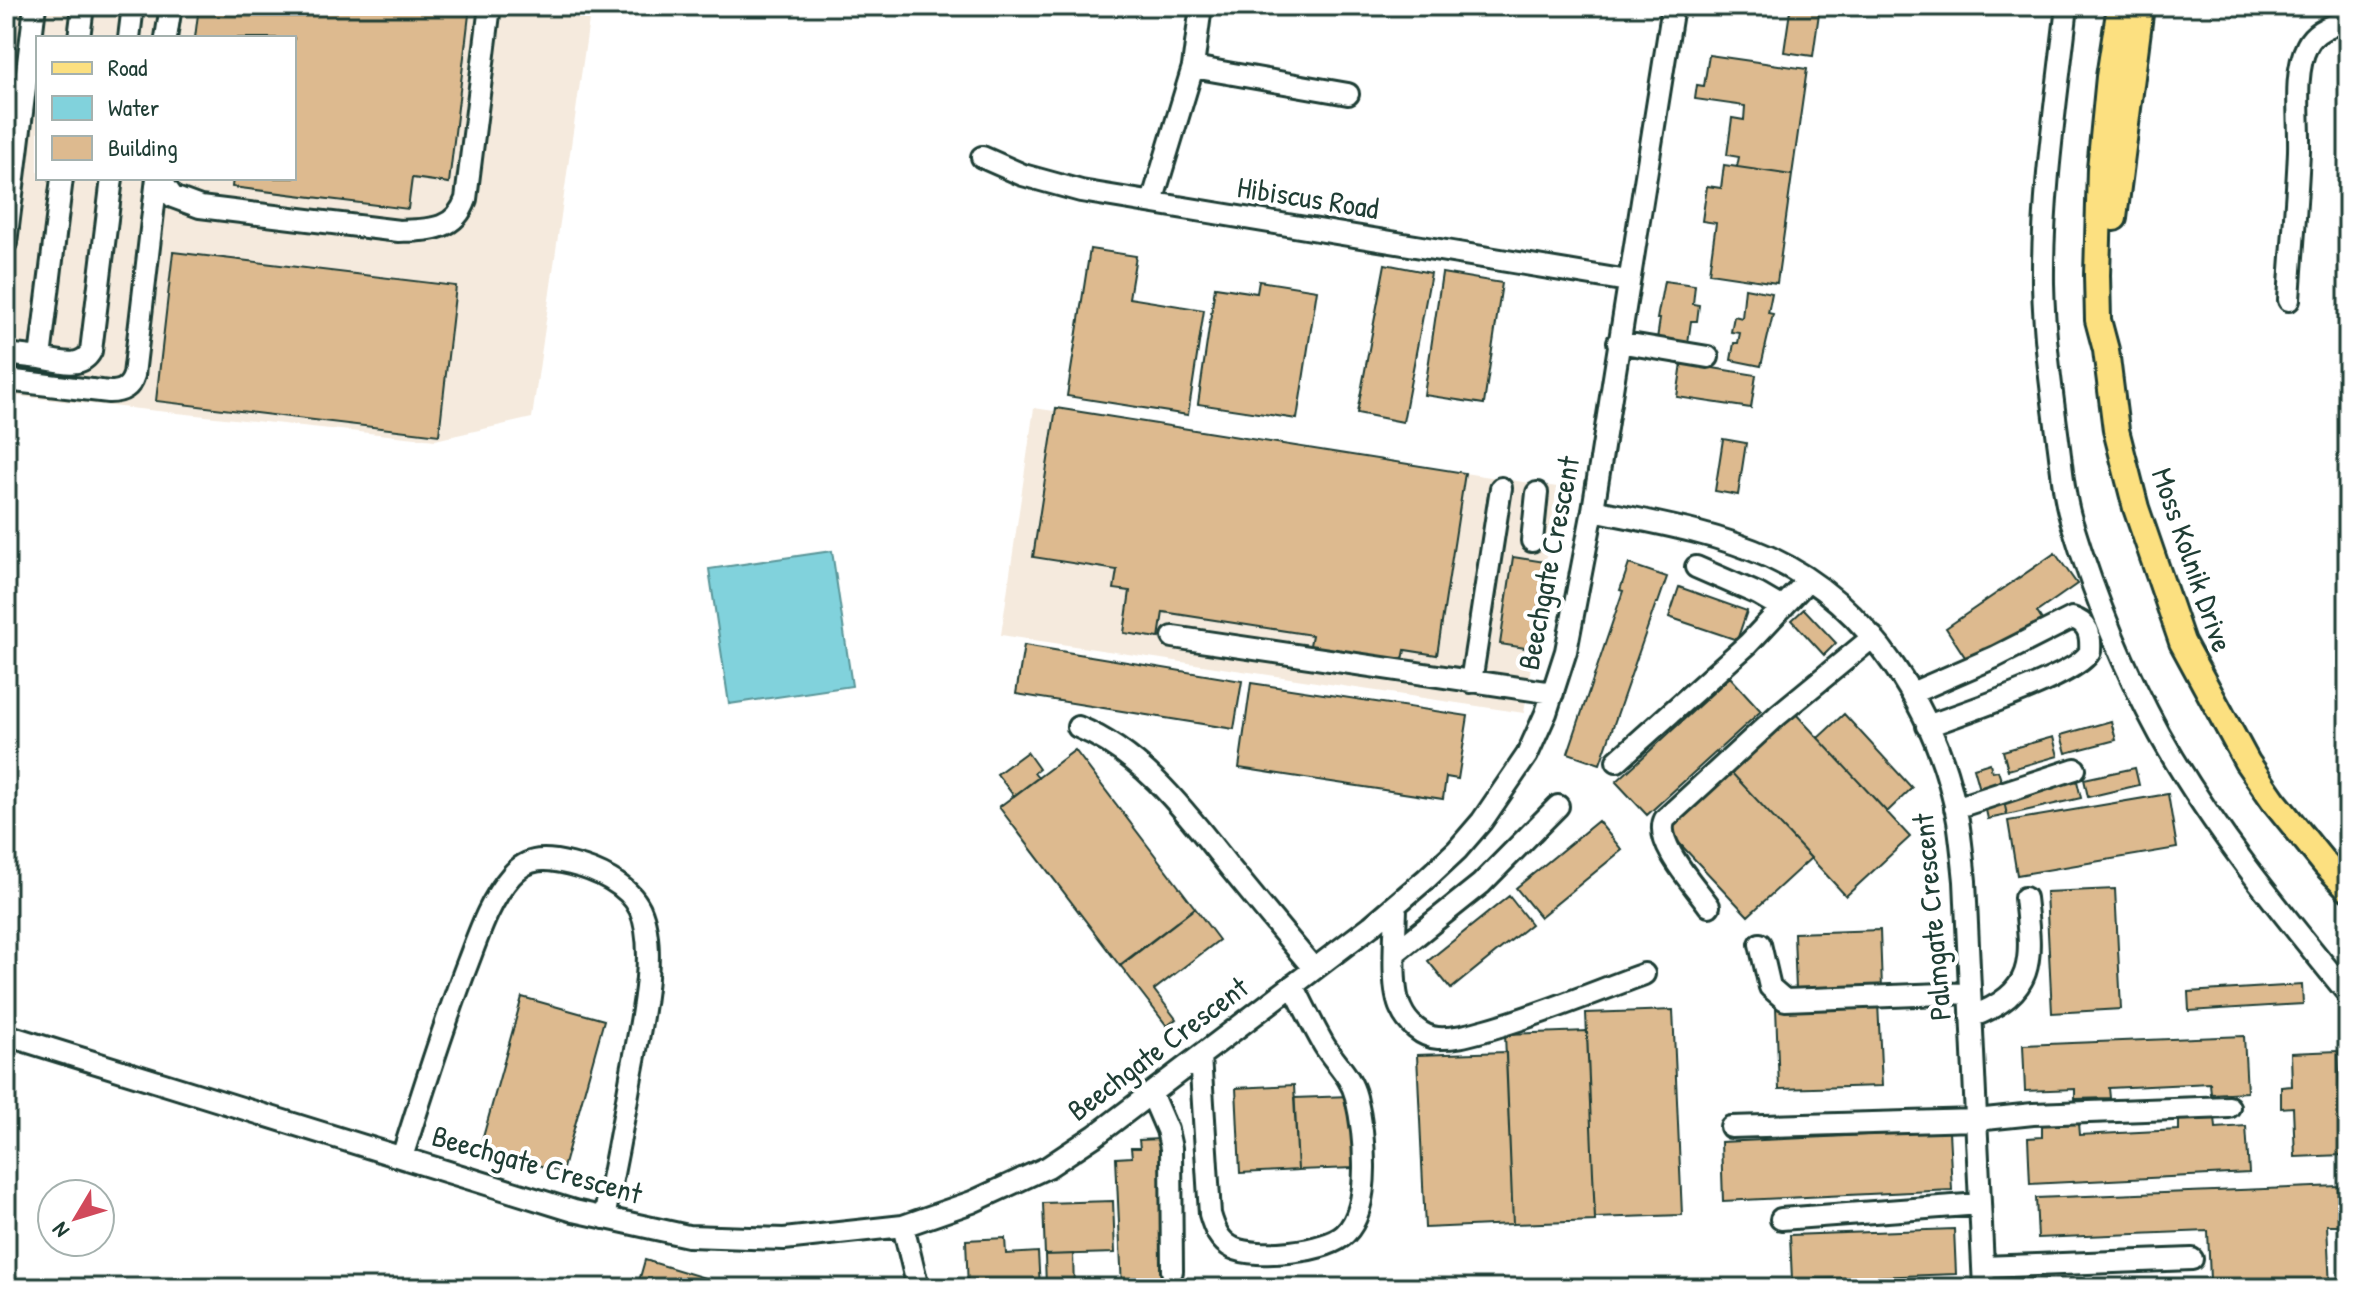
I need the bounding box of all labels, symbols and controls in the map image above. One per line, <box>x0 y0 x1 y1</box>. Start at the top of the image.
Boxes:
legend <box>36 36 296 180</box>
text: Road <box>108 51 147 83</box>
text: Water <box>108 91 159 123</box>
text: Building <box>108 131 178 163</box>
street label: Hibiscus Road <box>1235 166 1382 228</box>
street label: Beechgate Crescent <box>1508 452 1588 673</box>
street label: Moss Kolnik Drive <box>2143 462 2243 657</box>
street label: Palmgate Crescent <box>1902 811 1960 1022</box>
street label: Beechgate Crescent <box>1059 967 1256 1129</box>
street label: Beechgate Crescent <box>428 1115 648 1213</box>
north arrow <box>36 1178 116 1258</box>
text: N <box>45 1216 76 1244</box>

